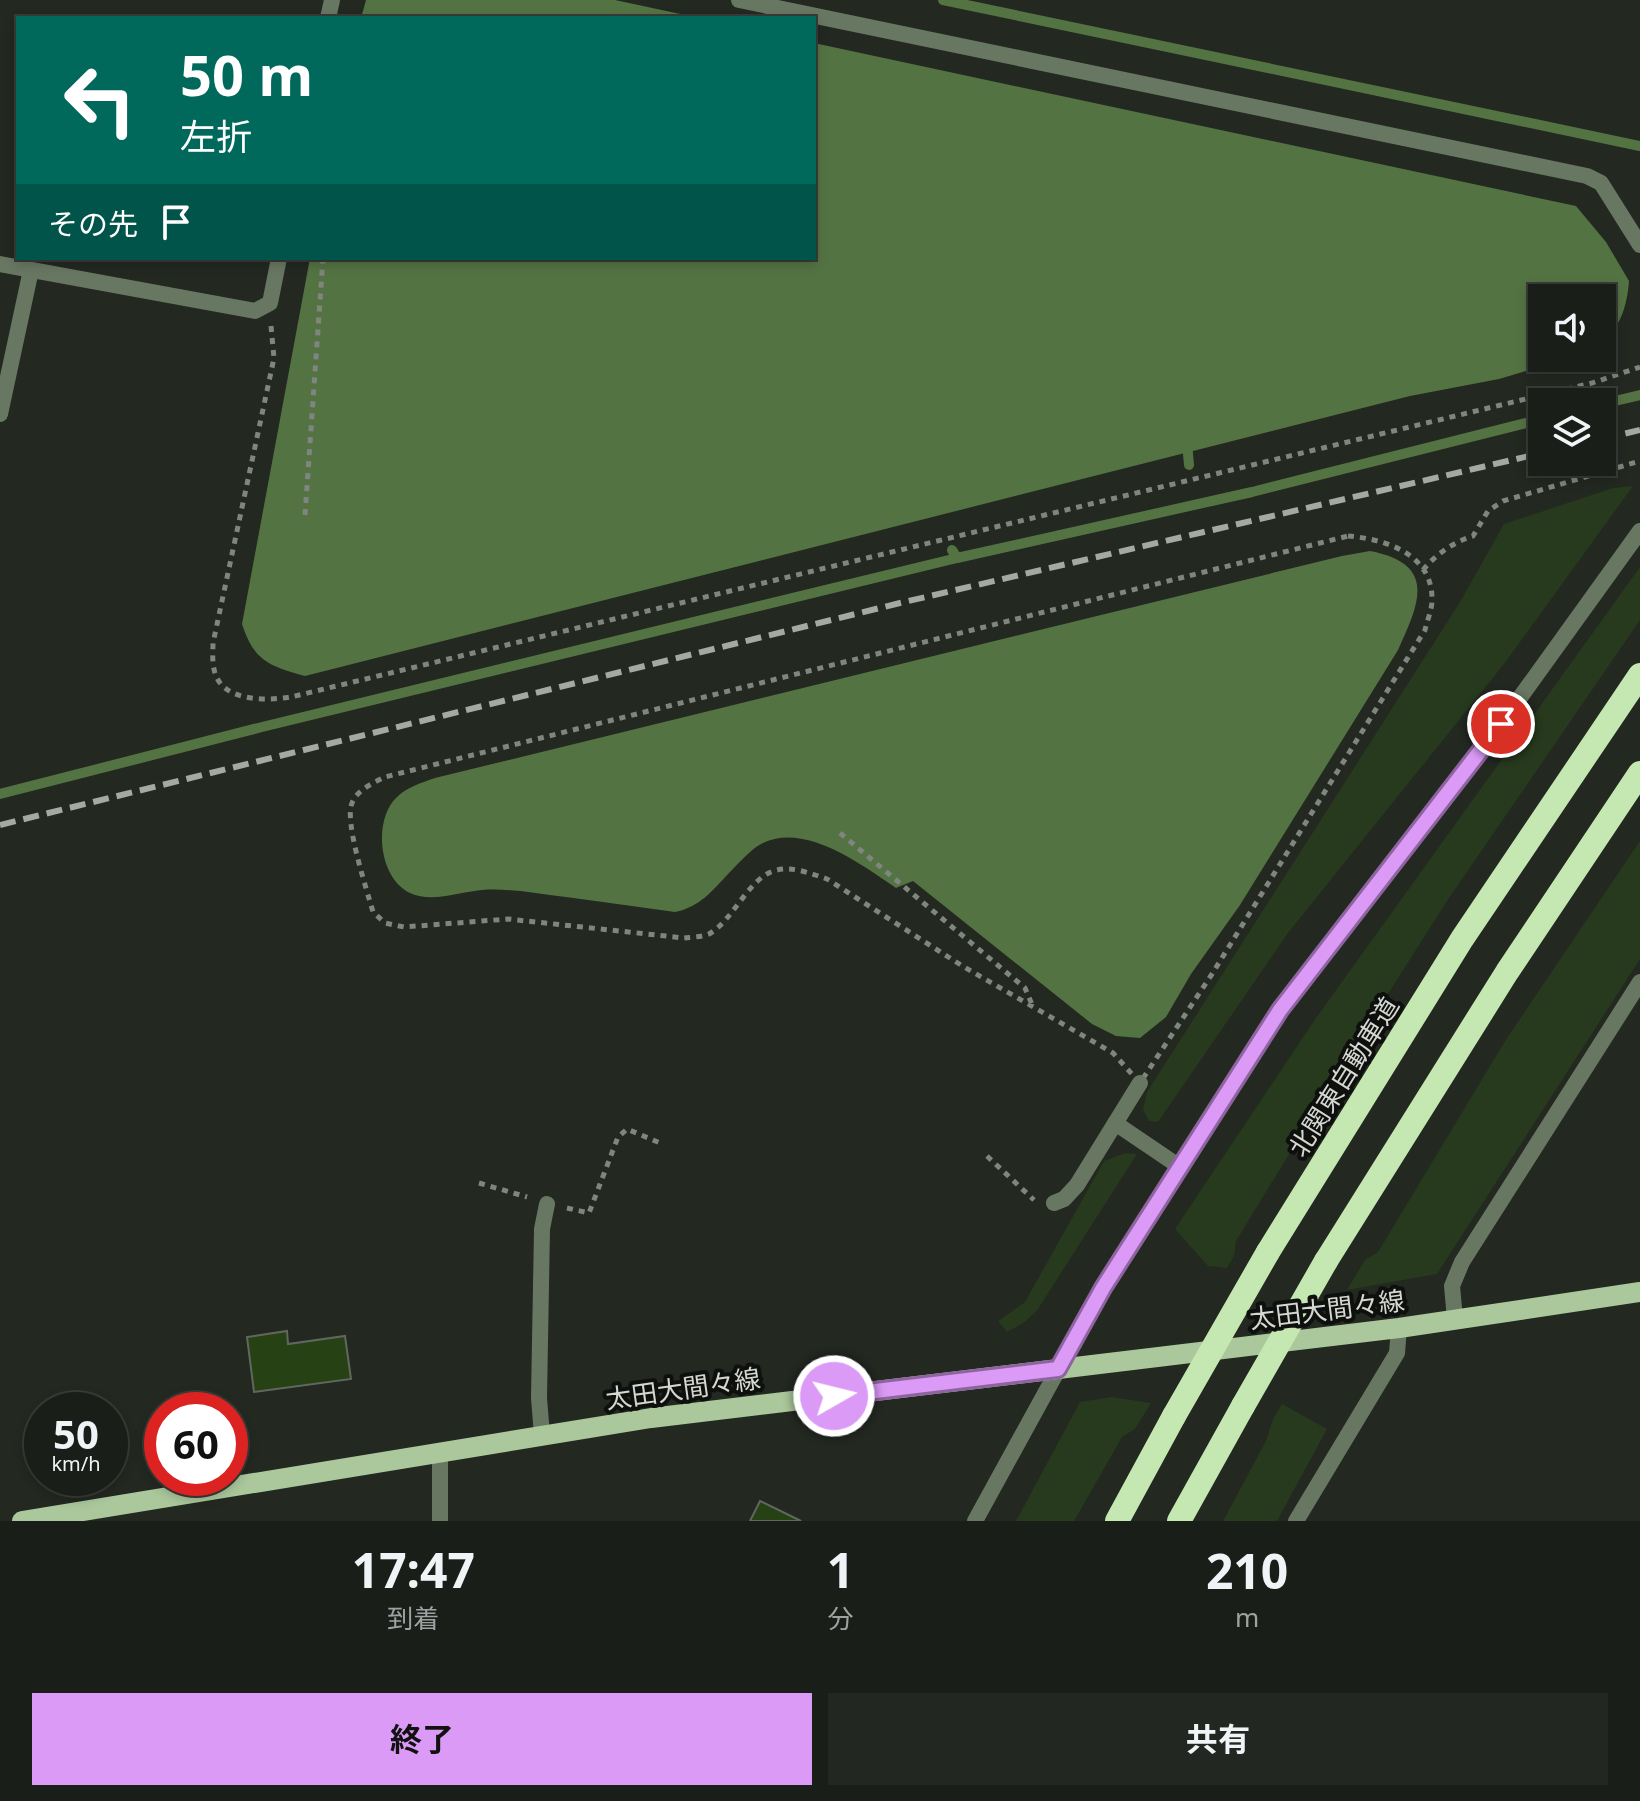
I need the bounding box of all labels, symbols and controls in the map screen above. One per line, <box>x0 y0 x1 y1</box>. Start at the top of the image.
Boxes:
text: 50 m <box>180 36 313 112</box>
icon: left <box>48 48 152 152</box>
text: 左折 <box>180 112 252 161</box>
icon: arrive <box>154 200 198 244</box>
text: その先 <box>48 203 138 244</box>
map controls <box>1528 284 1616 476</box>
button: sound <box>1528 284 1616 372</box>
button: layers <box>1528 388 1616 476</box>
pin <box>1467 690 1535 758</box>
icon: arrive <box>1479 702 1523 746</box>
street label: 北関東自動車道 <box>1280 990 1407 1163</box>
street label: 太田大間々線 <box>1247 1282 1406 1336</box>
position arrow <box>792 1354 876 1438</box>
street label: 太田大間々線 <box>603 1359 763 1417</box>
speed limit sign: 60 <box>144 1392 248 1496</box>
text: 50 <box>53 1406 99 1461</box>
text: km/h <box>51 1450 101 1477</box>
text: 17:47 <box>352 1537 475 1602</box>
text: 1 <box>827 1537 854 1602</box>
text: 210 <box>1206 1538 1288 1603</box>
text: m <box>1235 1599 1259 1635</box>
text: 到着 <box>387 1600 439 1636</box>
text: 分 <box>827 1600 853 1636</box>
button: 終了 <box>32 1693 812 1785</box>
button: 共有 <box>828 1693 1608 1785</box>

